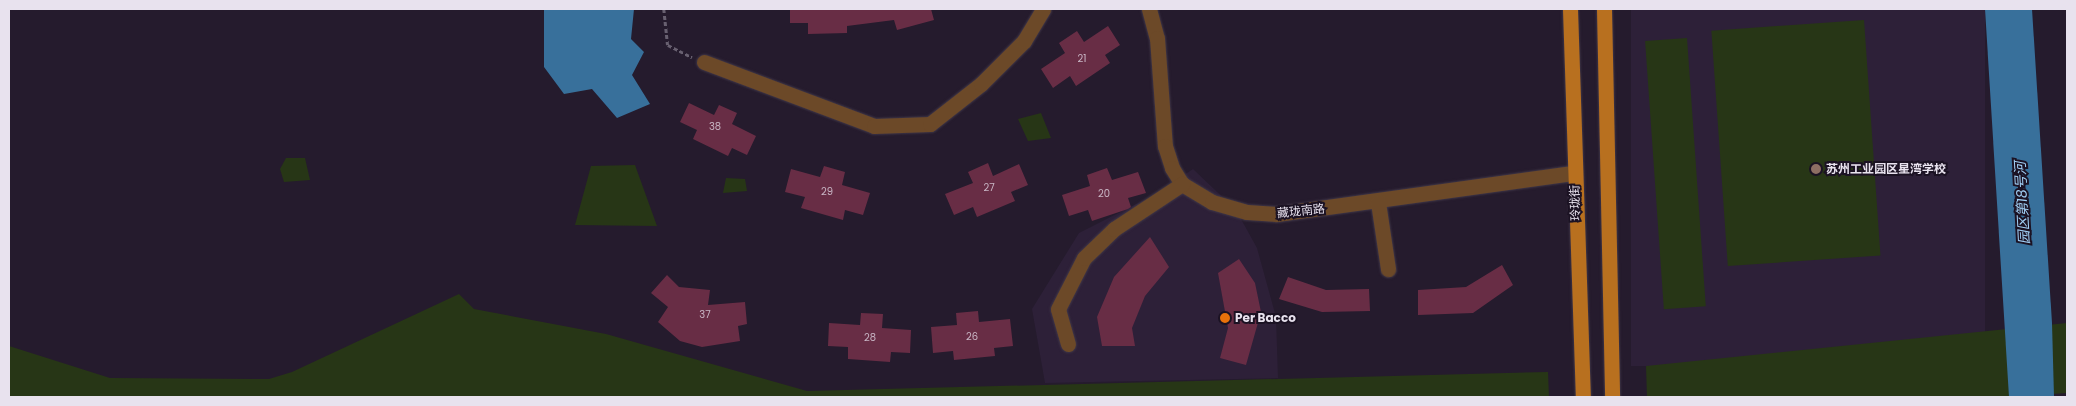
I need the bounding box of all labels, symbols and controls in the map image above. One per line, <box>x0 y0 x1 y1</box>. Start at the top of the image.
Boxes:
house number: 21 <box>1078 53 1086 65</box>
house number: 38 <box>709 121 721 133</box>
water label: 园区第18号河 <box>2011 161 2033 245</box>
place label: 苏州工业园区星湾学校 <box>1826 162 1946 176</box>
marker: 苏州工业园区星湾学校 <box>1810 163 1822 175</box>
house number: 27 <box>983 182 995 194</box>
street label: 玲珑街 <box>1567 185 1583 221</box>
house number: 29 <box>821 186 833 198</box>
house number: 20 <box>1098 188 1110 200</box>
street label: 藏珑南路 <box>1276 201 1326 221</box>
house number: 37 <box>699 309 711 321</box>
place label: Per Bacco <box>1235 311 1296 325</box>
marker: Per Bacco <box>1219 312 1231 324</box>
house number: 26 <box>966 331 978 343</box>
house number: 28 <box>864 332 876 344</box>

